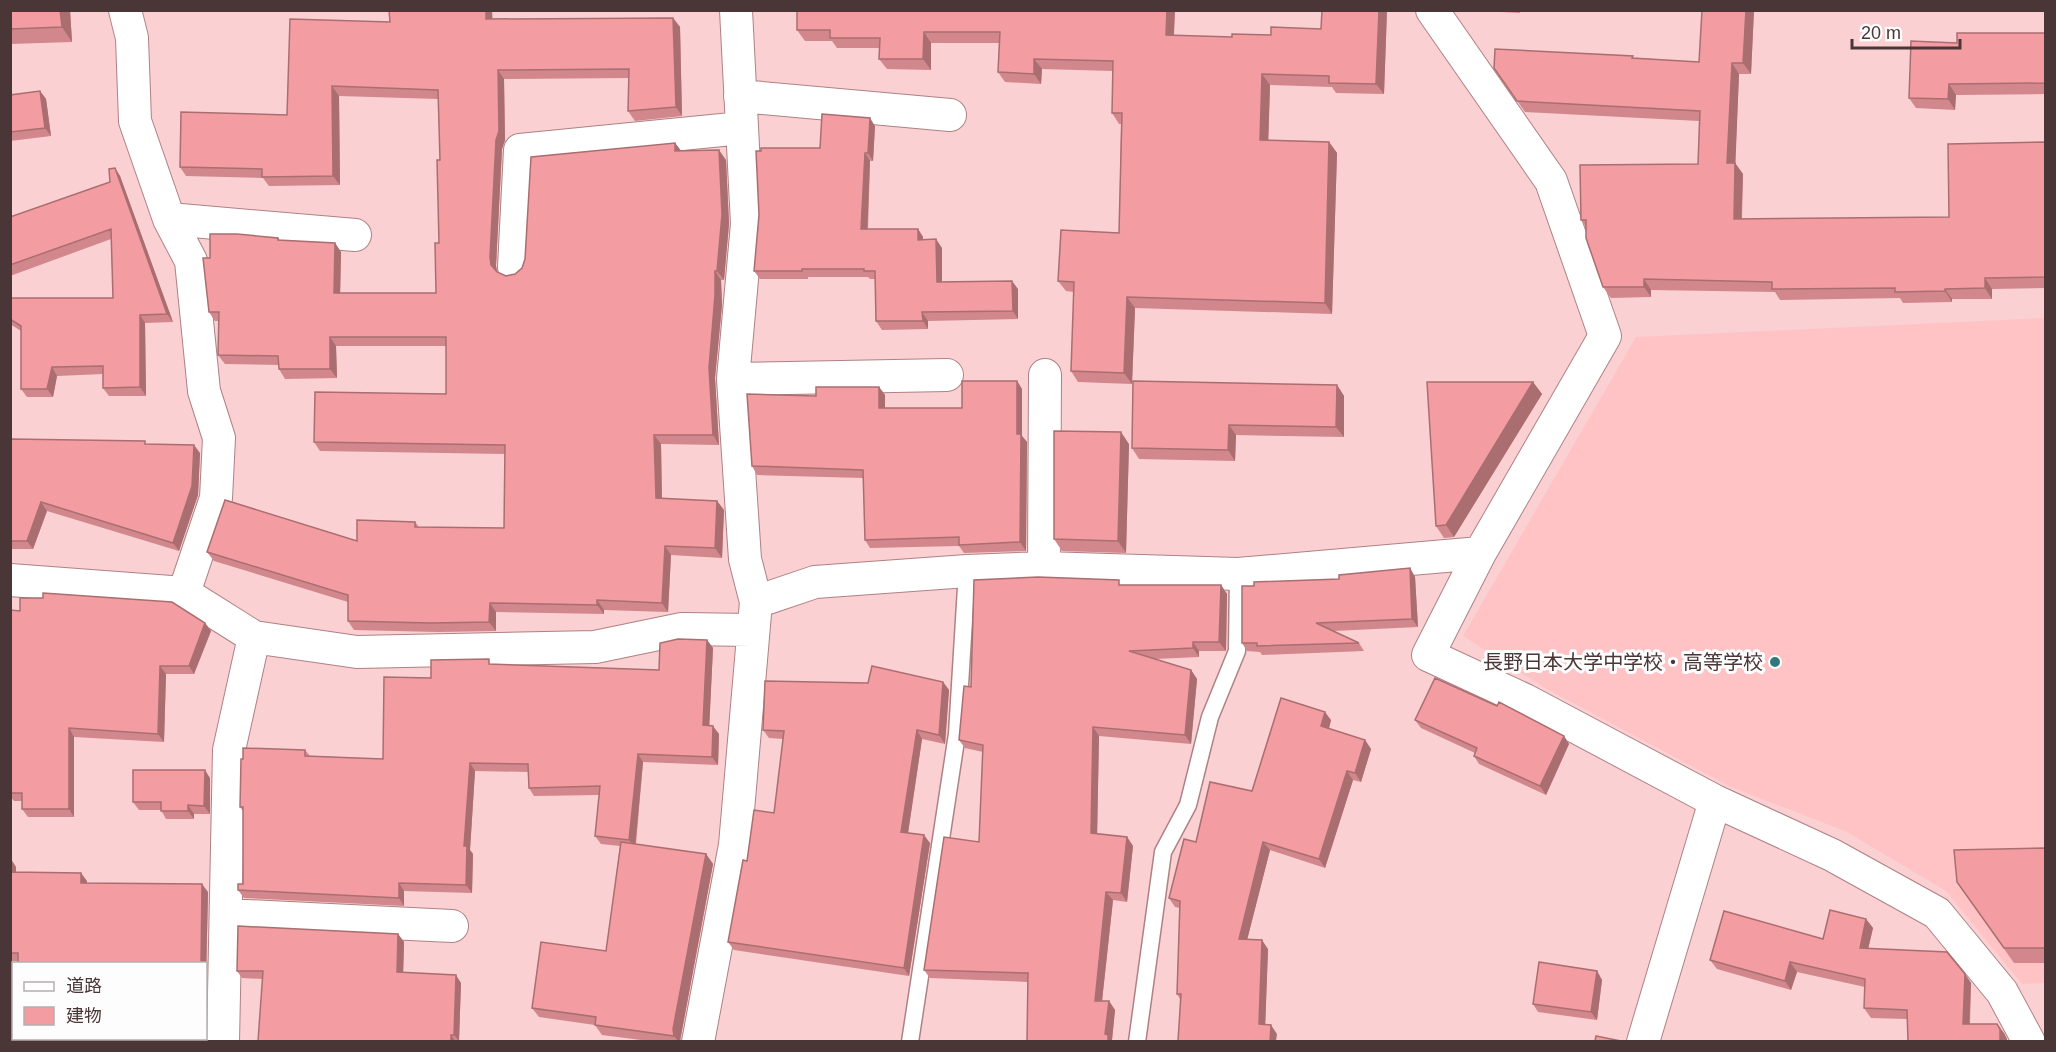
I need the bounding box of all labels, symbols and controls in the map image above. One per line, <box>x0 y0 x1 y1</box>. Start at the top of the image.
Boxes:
scale bar <box>1852 12 1960 50</box>
text: 20 m <box>1861 23 1901 43</box>
place label: 長野日本大学中学校・高等学校 <box>1483 651 1763 673</box>
marker: 長野日本大学中学校・高等学校 <box>1768 655 1782 669</box>
legend <box>12 962 207 1040</box>
text: 道路 <box>66 976 102 996</box>
text: 建物 <box>66 1006 102 1026</box>

